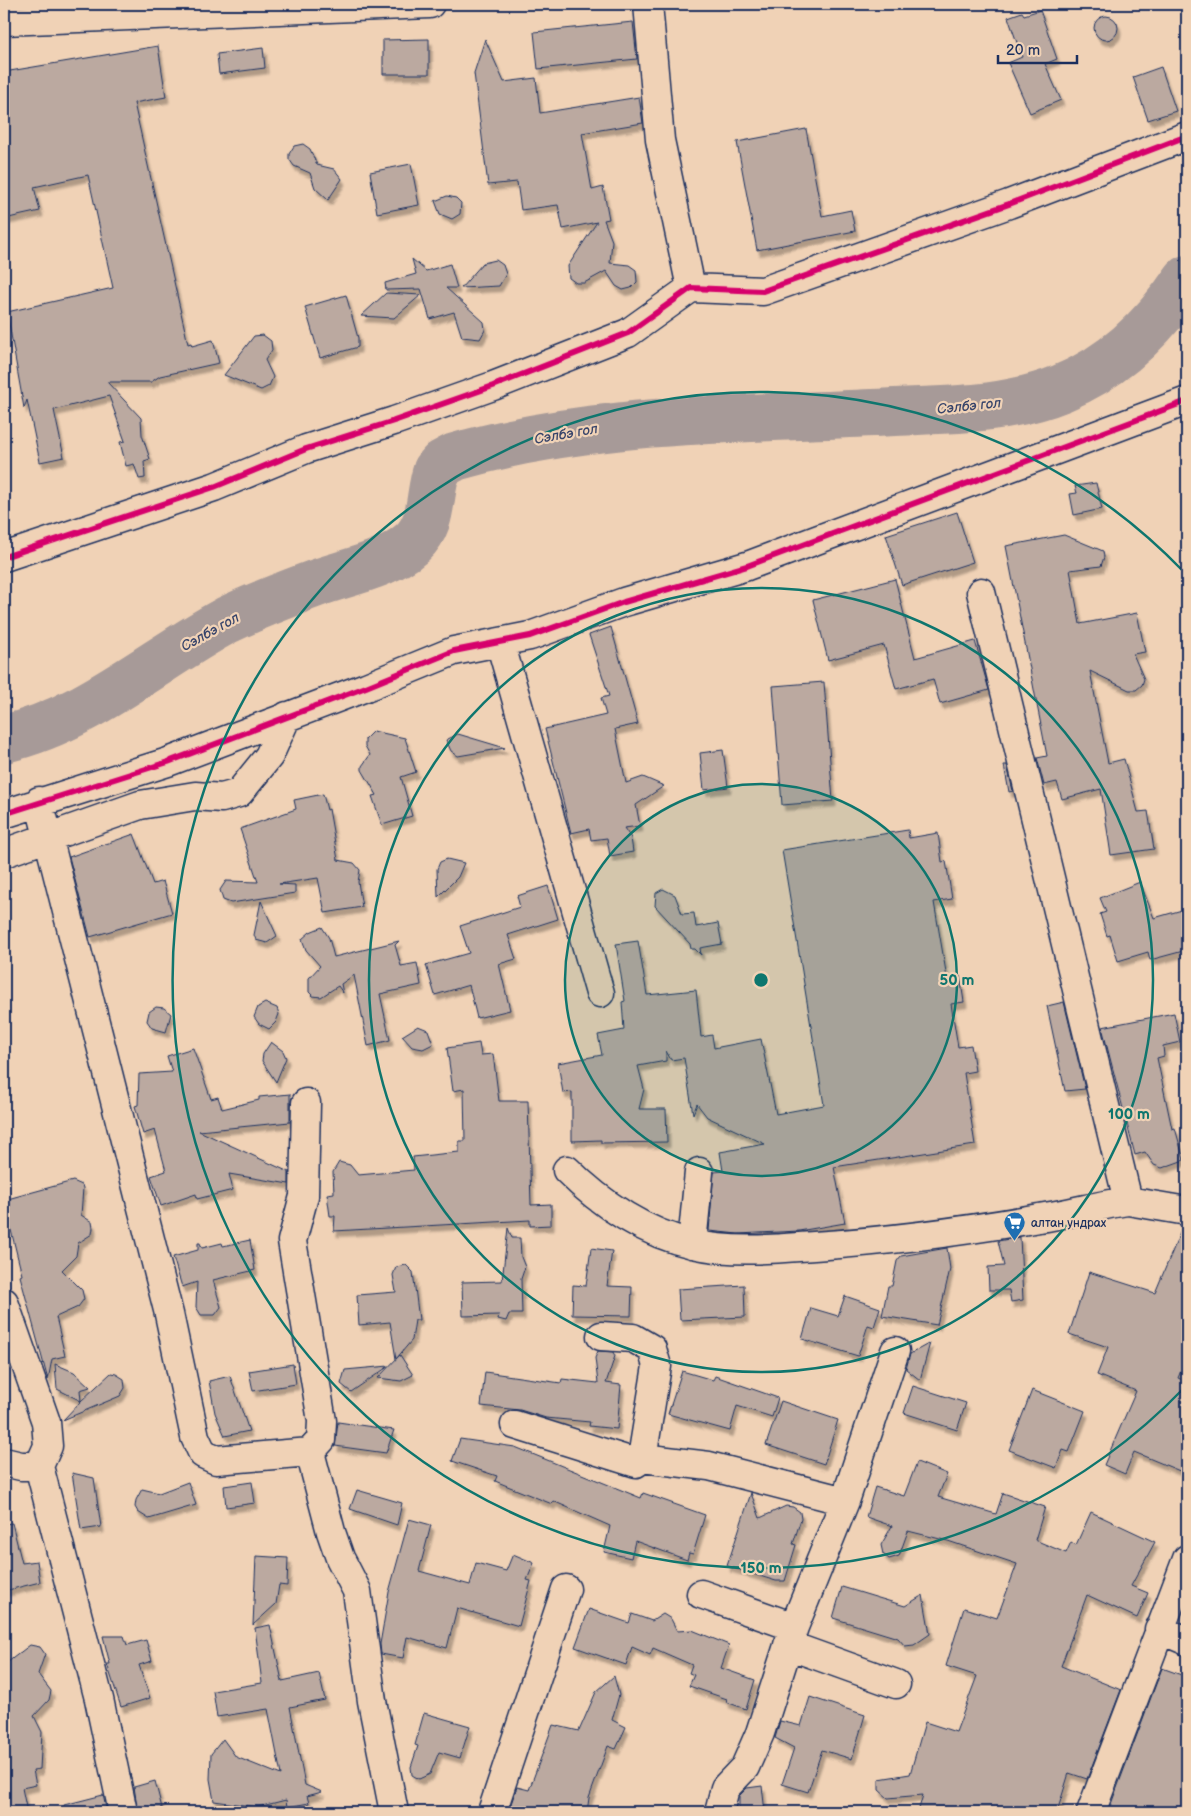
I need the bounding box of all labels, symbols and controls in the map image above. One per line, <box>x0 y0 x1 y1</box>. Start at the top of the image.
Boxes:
scale bar <box>998 32 1077 64</box>
text: 20 m <box>1006 41 1040 60</box>
water label: Сэлбэ гол <box>936 394 1002 418</box>
water label: Сэлбэ гол <box>533 420 599 448</box>
water label: Сэлбэ гол <box>178 609 242 655</box>
centre of rings <box>752 971 770 989</box>
text: 50 m <box>940 971 975 990</box>
text: 100 m <box>1108 1105 1150 1124</box>
supermarket icon: алтан ундрах <box>1003 1211 1027 1242</box>
place label: алтан ундрах <box>1031 1216 1107 1231</box>
text: 150 m <box>740 1559 782 1578</box>

